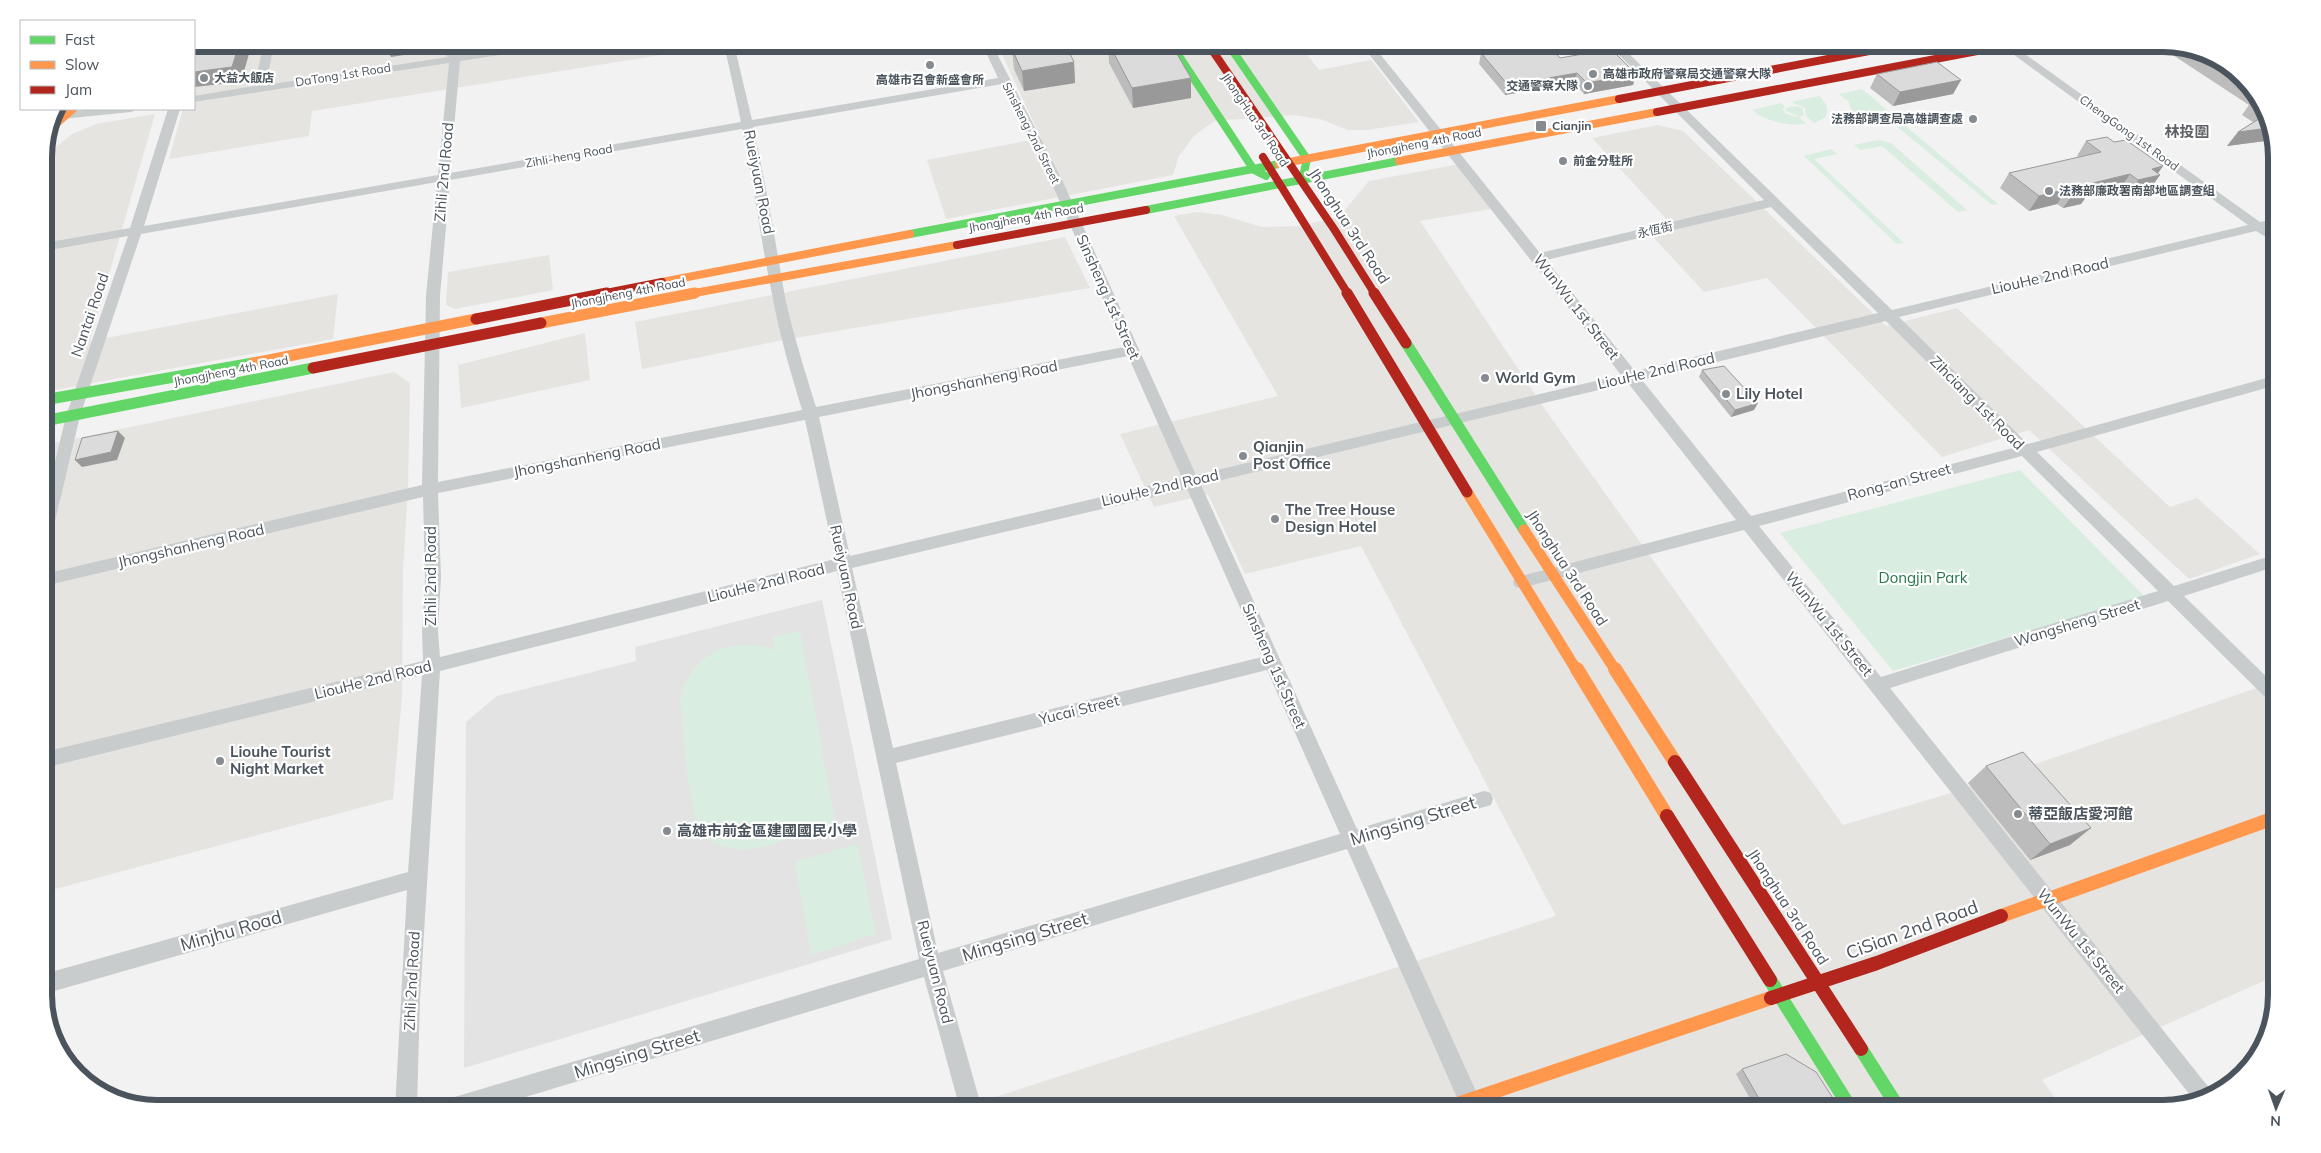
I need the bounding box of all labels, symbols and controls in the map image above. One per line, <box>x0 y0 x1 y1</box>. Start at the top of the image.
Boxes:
legend <box>20 20 195 110</box>
text: Fast <box>65 30 95 49</box>
text: Slow <box>65 55 99 74</box>
marker: 高雄市召會新盛會所 <box>924 59 936 71</box>
street label: DaTong 1st Road <box>294 60 392 89</box>
place label: 高雄市政府警察局交通警察大隊 <box>1603 66 1771 81</box>
marker: 高雄市政府警察局交通警察大隊 <box>1587 68 1599 80</box>
place label: 大益大飯店 <box>214 70 274 85</box>
street label: JhongHua 3rd Road <box>1219 70 1292 169</box>
marker: 大益大飯店 <box>198 72 210 84</box>
place label: 高雄市召會新盛會所 <box>876 72 984 87</box>
place label: 交通警察大隊 <box>1506 78 1578 93</box>
street label: Sinsheng 2nd Street <box>999 79 1064 186</box>
text: Jam <box>65 80 92 99</box>
marker: 交通警察大隊 <box>1582 80 1594 92</box>
street label: ChengGong 1st Road <box>2077 92 2182 174</box>
place label: 法務部調查局高雄調查處 <box>1831 111 1963 126</box>
marker: 法務部調查局高雄調查處 <box>1967 113 1979 125</box>
place label: Cianjin <box>1552 118 1592 133</box>
marker: Cianjin <box>1534 119 1548 133</box>
street label: Zihli 2nd Road <box>430 121 457 223</box>
district label: 林投圍 <box>2164 122 2210 141</box>
street label: Jhongjheng 4th Road <box>1365 124 1483 161</box>
street label: Rueiyuan Road <box>740 128 779 236</box>
street label: Zihli-heng Road <box>524 140 614 171</box>
place label: 前金分駐所 <box>1573 153 1633 168</box>
marker: 前金分駐所 <box>1557 155 1569 167</box>
street label: Jhonghua 3rd Road <box>1305 164 1394 287</box>
place label: 法務部廉政署南部地區調查組 <box>2059 183 2215 198</box>
marker: 法務部廉政署南部地區調查組 <box>2043 185 2055 197</box>
street label: Jhongjheng 4th Road <box>967 200 1085 235</box>
street label: 永恆街 <box>1636 218 1674 241</box>
street label: Sinsheng 1st Street <box>1072 231 1145 362</box>
street label: WunWu 1st Street <box>1529 250 1624 363</box>
street label: LiouHe 2nd Road <box>1989 253 2110 298</box>
street label: Nantai Road <box>66 270 113 359</box>
street label: Jhongjheng 4th Road <box>569 274 687 311</box>
street label: LiouHe 2nd Road <box>1595 348 1716 393</box>
street label: Jhongjheng 4th Road <box>172 352 290 389</box>
street label: Zihciang 1st Road <box>1926 352 2028 454</box>
street label: Jhongshanheng Road <box>909 356 1059 403</box>
place label: World Gym <box>1495 368 1576 387</box>
marker: World Gym <box>1479 372 1491 384</box>
place label: Lily Hotel <box>1736 384 1803 403</box>
marker: Lily Hotel <box>1720 388 1732 400</box>
street label: Jhongshanheng Road <box>512 434 662 481</box>
place label: Qianjin Post Office <box>1253 437 1331 473</box>
marker: Qianjin Post Office <box>1237 450 1249 462</box>
street label: Rong-an Street <box>1845 459 1953 504</box>
street label: LiouHe 2nd Road <box>1099 465 1220 510</box>
place label: The Tree House Design Hotel <box>1285 500 1395 536</box>
street label: Jhonghua 3rd Road <box>1523 506 1612 629</box>
marker: The Tree House Design Hotel <box>1269 513 1281 525</box>
street label: Jhongshanheng Road <box>116 519 266 572</box>
street label: Rueiyuan Road <box>826 523 867 631</box>
street label: Zihli 2nd Road <box>421 526 440 626</box>
street label: LiouHe 2nd Road <box>705 559 826 606</box>
street label: WunWu 1st Street <box>1781 568 1877 680</box>
park label: Dongjin Park <box>1878 568 1968 587</box>
street label: Wangsheng Street <box>2012 594 2142 651</box>
street label: Sinsheng 1st Street <box>1238 600 1311 731</box>
street label: LiouHe 2nd Road <box>312 656 433 703</box>
street label: Yucai Street <box>1036 690 1121 729</box>
place label: Liouhe Tourist Night Market <box>230 742 331 778</box>
marker: Liouhe Tourist Night Market <box>214 755 226 767</box>
street label: Mingsing Street <box>1347 790 1478 851</box>
place label: 蒂亞飯店愛河館 <box>2028 804 2133 823</box>
marker: 蒂亞飯店愛河館 <box>2012 808 2024 820</box>
place label: 高雄市前金區建國國民小學 <box>677 821 857 840</box>
marker: 高雄市前金區建國國民小學 <box>661 825 673 837</box>
street label: Jhonghua 3rd Road <box>1744 845 1833 968</box>
street label: WunWu 1st Street <box>2033 885 2129 997</box>
street label: CiSian 2nd Road <box>1843 895 1981 964</box>
street label: Minjhu Road <box>178 905 284 956</box>
street label: Mingsing Street <box>959 906 1090 967</box>
street label: Rueiyuan Road <box>913 918 958 1026</box>
street label: Zihli 2nd Road <box>399 931 424 1031</box>
street label: Mingsing Street <box>571 1023 702 1084</box>
north arrow <box>2251 1083 2301 1133</box>
text: N <box>2270 1112 2281 1130</box>

